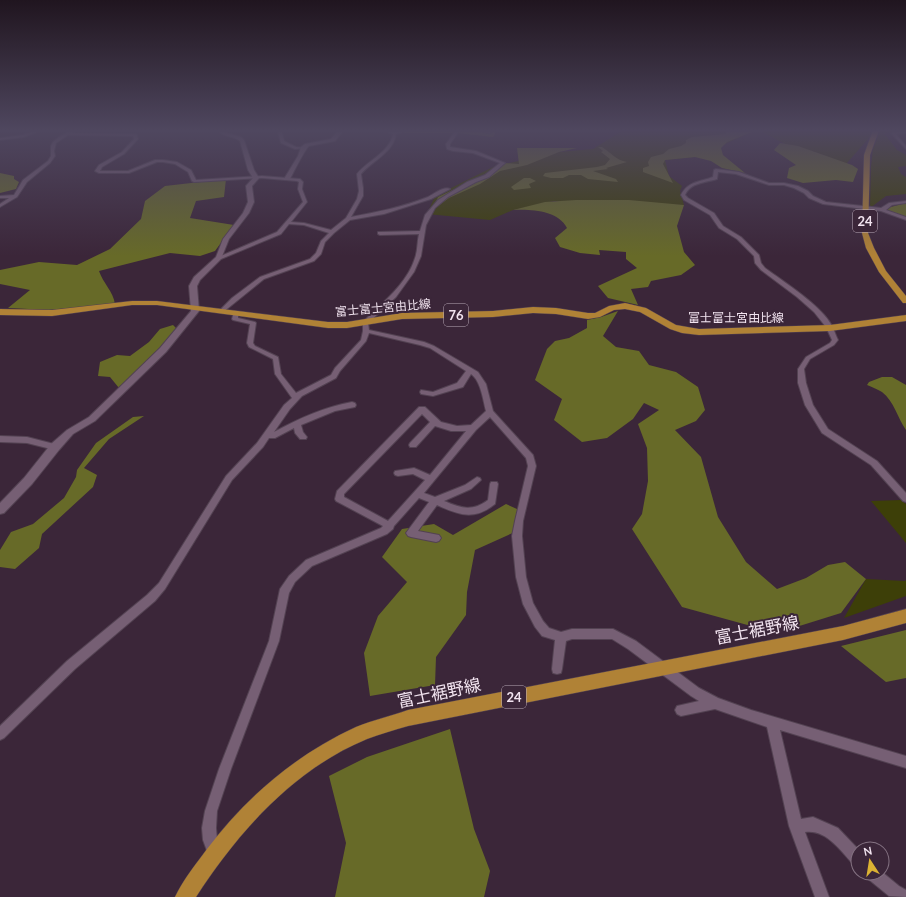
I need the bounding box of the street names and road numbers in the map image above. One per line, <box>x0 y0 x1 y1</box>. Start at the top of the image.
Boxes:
road number: 24 <box>853 210 877 232</box>
street label: 富士富士宮由比線 <box>334 296 431 319</box>
road number: 76 <box>444 304 468 326</box>
street label: 富士富士宮由比線 <box>688 310 784 325</box>
street label: 富士裾野線 <box>713 611 801 648</box>
street label: 富士裾野線 <box>395 673 483 712</box>
road number: 24 <box>502 686 526 708</box>

